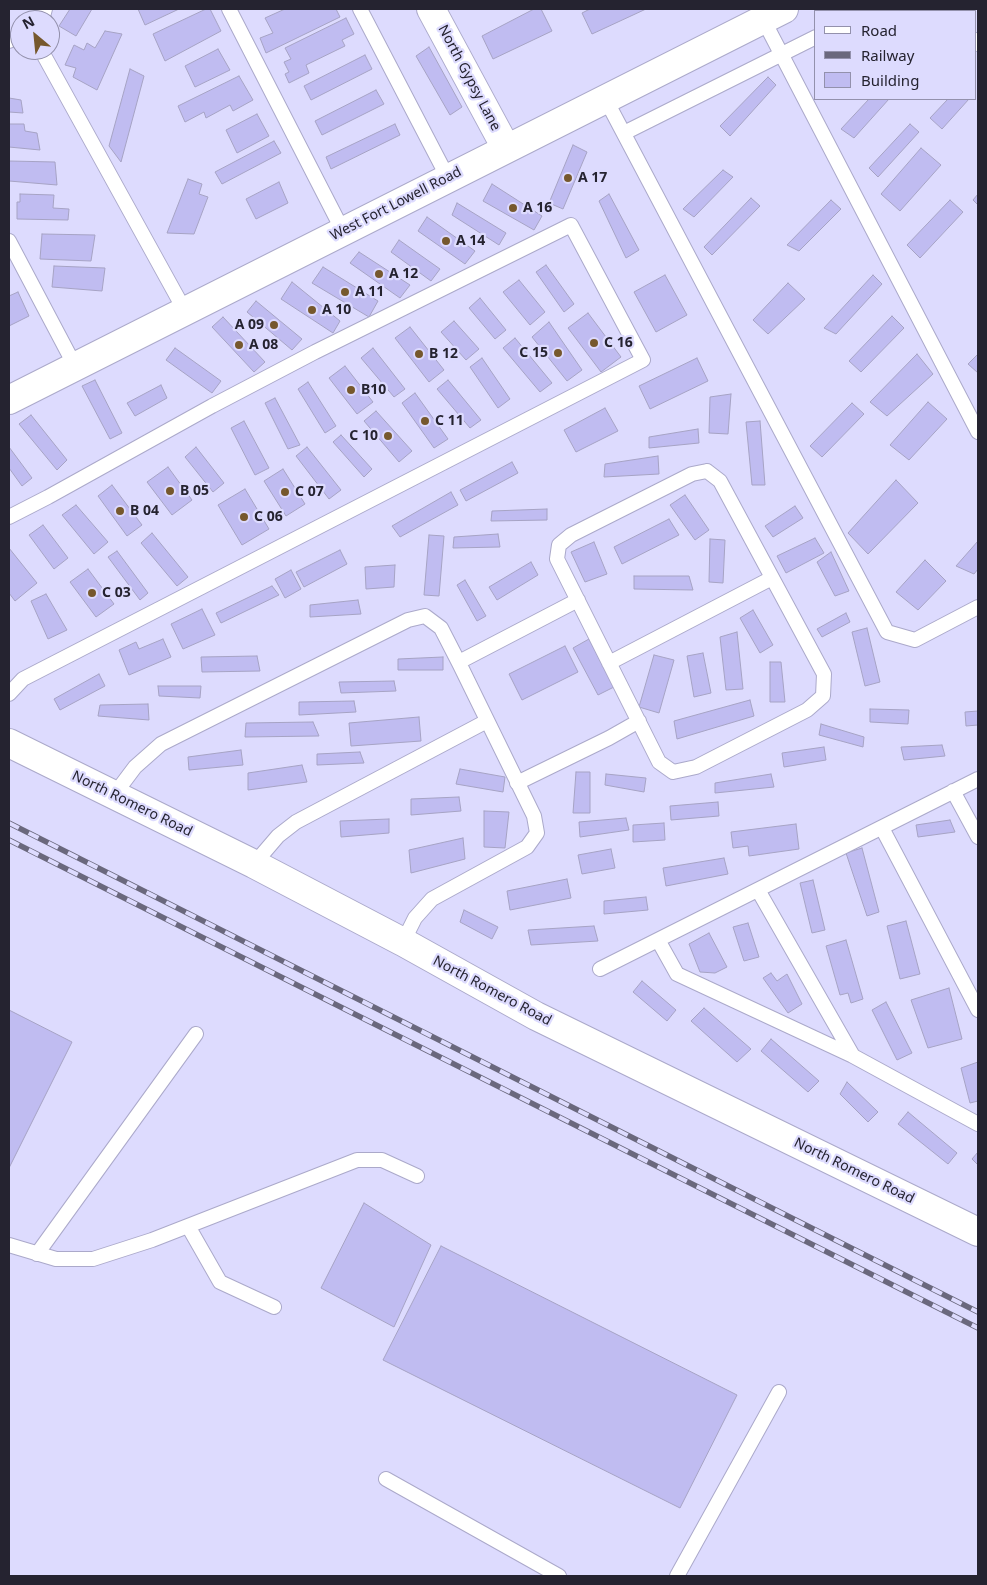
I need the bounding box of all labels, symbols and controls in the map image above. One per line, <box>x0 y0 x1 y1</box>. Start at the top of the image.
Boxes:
north arrow <box>10 10 60 60</box>
legend <box>814 10 977 100</box>
text: N <box>19 11 38 33</box>
text: Road <box>861 20 897 40</box>
street label: North Gypsy Lane <box>434 22 504 134</box>
text: Railway <box>861 45 914 65</box>
text: Building <box>861 70 919 90</box>
street label: West Fort Lowell Road <box>328 164 464 244</box>
place label: A 17 <box>578 170 607 186</box>
marker: A 17 <box>562 172 574 184</box>
place label: A 16 <box>523 200 552 216</box>
marker: A 16 <box>507 202 519 214</box>
place label: A 14 <box>456 233 485 249</box>
marker: A 14 <box>440 235 452 247</box>
place label: A 12 <box>389 266 418 282</box>
marker: A 12 <box>373 268 385 280</box>
place label: A 11 <box>355 284 384 300</box>
marker: A 11 <box>339 286 351 298</box>
place label: A 10 <box>322 302 351 318</box>
marker: A 10 <box>306 304 318 316</box>
place label: A 09 <box>235 317 264 333</box>
marker: A 09 <box>268 319 280 331</box>
place label: C 16 <box>604 335 633 351</box>
place label: A 08 <box>249 337 278 353</box>
marker: C 16 <box>588 337 600 349</box>
marker: A 08 <box>233 339 245 351</box>
place label: C 15 <box>519 345 548 361</box>
place label: B 12 <box>429 346 458 362</box>
marker: C 15 <box>552 347 564 359</box>
marker: B 12 <box>413 348 425 360</box>
place label: B10 <box>361 382 386 398</box>
marker: B10 <box>345 384 357 396</box>
place label: C 11 <box>435 413 464 429</box>
marker: C 11 <box>419 415 431 427</box>
place label: C 10 <box>349 428 378 444</box>
marker: C 10 <box>382 430 394 442</box>
place label: B 05 <box>180 483 209 499</box>
place label: C 07 <box>295 484 324 500</box>
marker: B 05 <box>164 485 176 497</box>
marker: C 07 <box>279 486 291 498</box>
place label: B 04 <box>130 503 159 519</box>
marker: B 04 <box>114 505 126 517</box>
place label: C 06 <box>254 509 283 525</box>
marker: C 06 <box>238 511 250 523</box>
place label: C 03 <box>102 585 131 601</box>
marker: C 03 <box>86 587 98 599</box>
street label: North Romero Road <box>69 768 195 840</box>
street label: North Romero Road <box>430 953 554 1029</box>
street label: North Romero Road <box>791 1135 917 1207</box>

